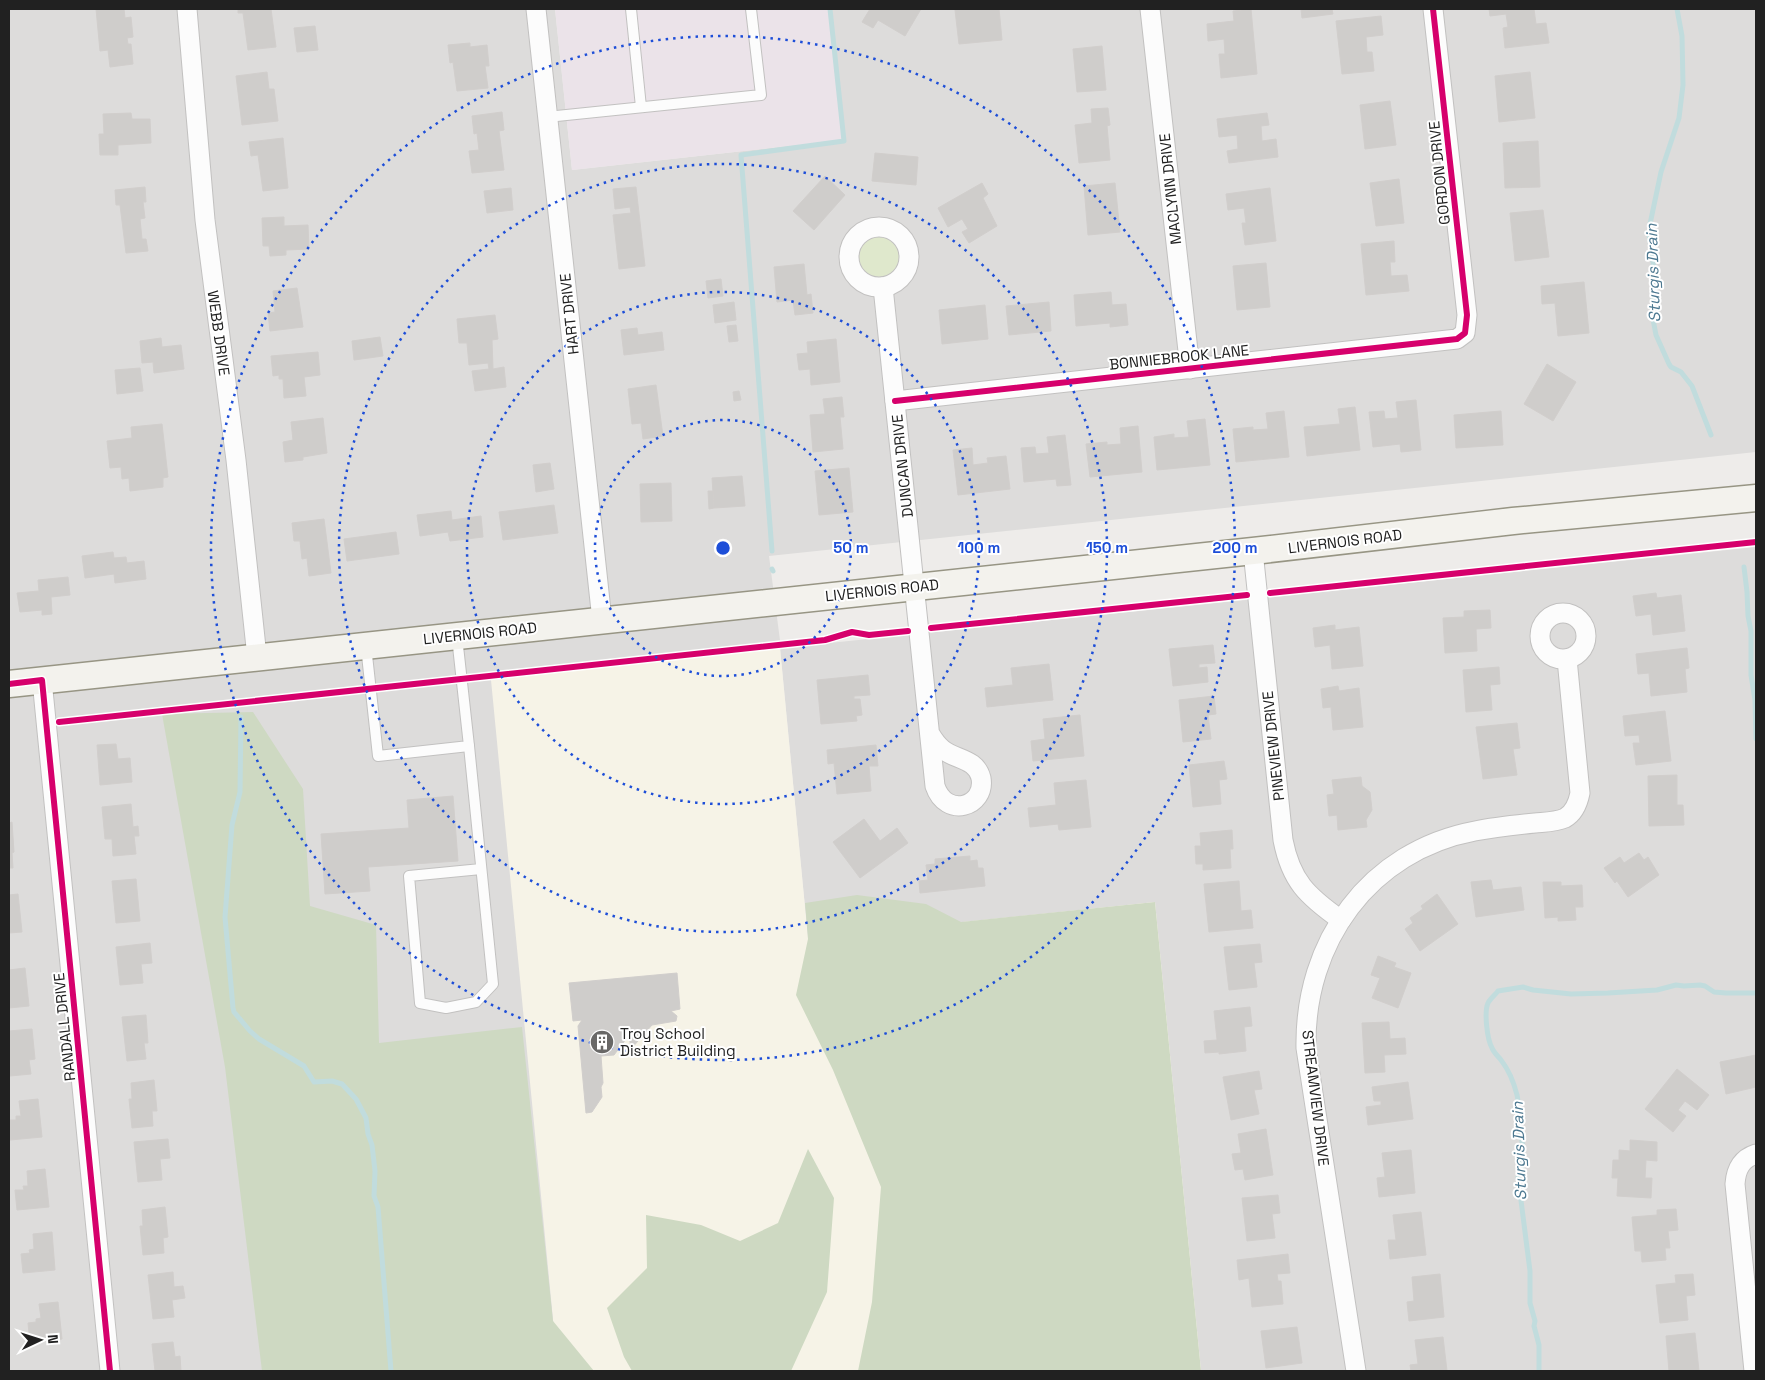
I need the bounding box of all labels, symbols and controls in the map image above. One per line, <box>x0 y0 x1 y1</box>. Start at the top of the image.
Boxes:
street label: GORDON DRIVE <box>1424 120 1454 226</box>
street label: MACLYNN DRIVE <box>1155 132 1185 246</box>
water label: Sturgis Drain <box>1641 222 1665 323</box>
street label: HART DRIVE <box>555 272 583 356</box>
street label: WEBB DRIVE <box>204 289 234 377</box>
street label: BONNIEBROOK LANE <box>1108 340 1250 374</box>
street label: DUNCAN DRIVE <box>887 414 917 518</box>
street label: LIVERNOIS ROAD <box>1287 525 1403 557</box>
text: 50 m <box>833 538 869 557</box>
text: 100 m <box>958 538 1000 557</box>
text: 150 m <box>1086 538 1128 557</box>
text: 200 m <box>1213 538 1257 557</box>
centre of rings <box>714 539 732 557</box>
street label: LIVERNOIS ROAD <box>824 575 940 605</box>
street label: LIVERNOIS ROAD <box>422 618 538 648</box>
street label: PINEVIEW DRIVE <box>1258 690 1288 802</box>
street label: RANDALL DRIVE <box>49 972 79 1082</box>
place label: Troy School District Building <box>620 1024 736 1060</box>
building icon: Troy School District Building <box>589 1029 615 1055</box>
street label: STREAMVIEW DRIVE <box>1298 1029 1334 1167</box>
water label: Sturgis Drain <box>1507 1100 1531 1201</box>
north arrow <box>15 1315 65 1365</box>
text: N <box>44 1334 62 1344</box>

